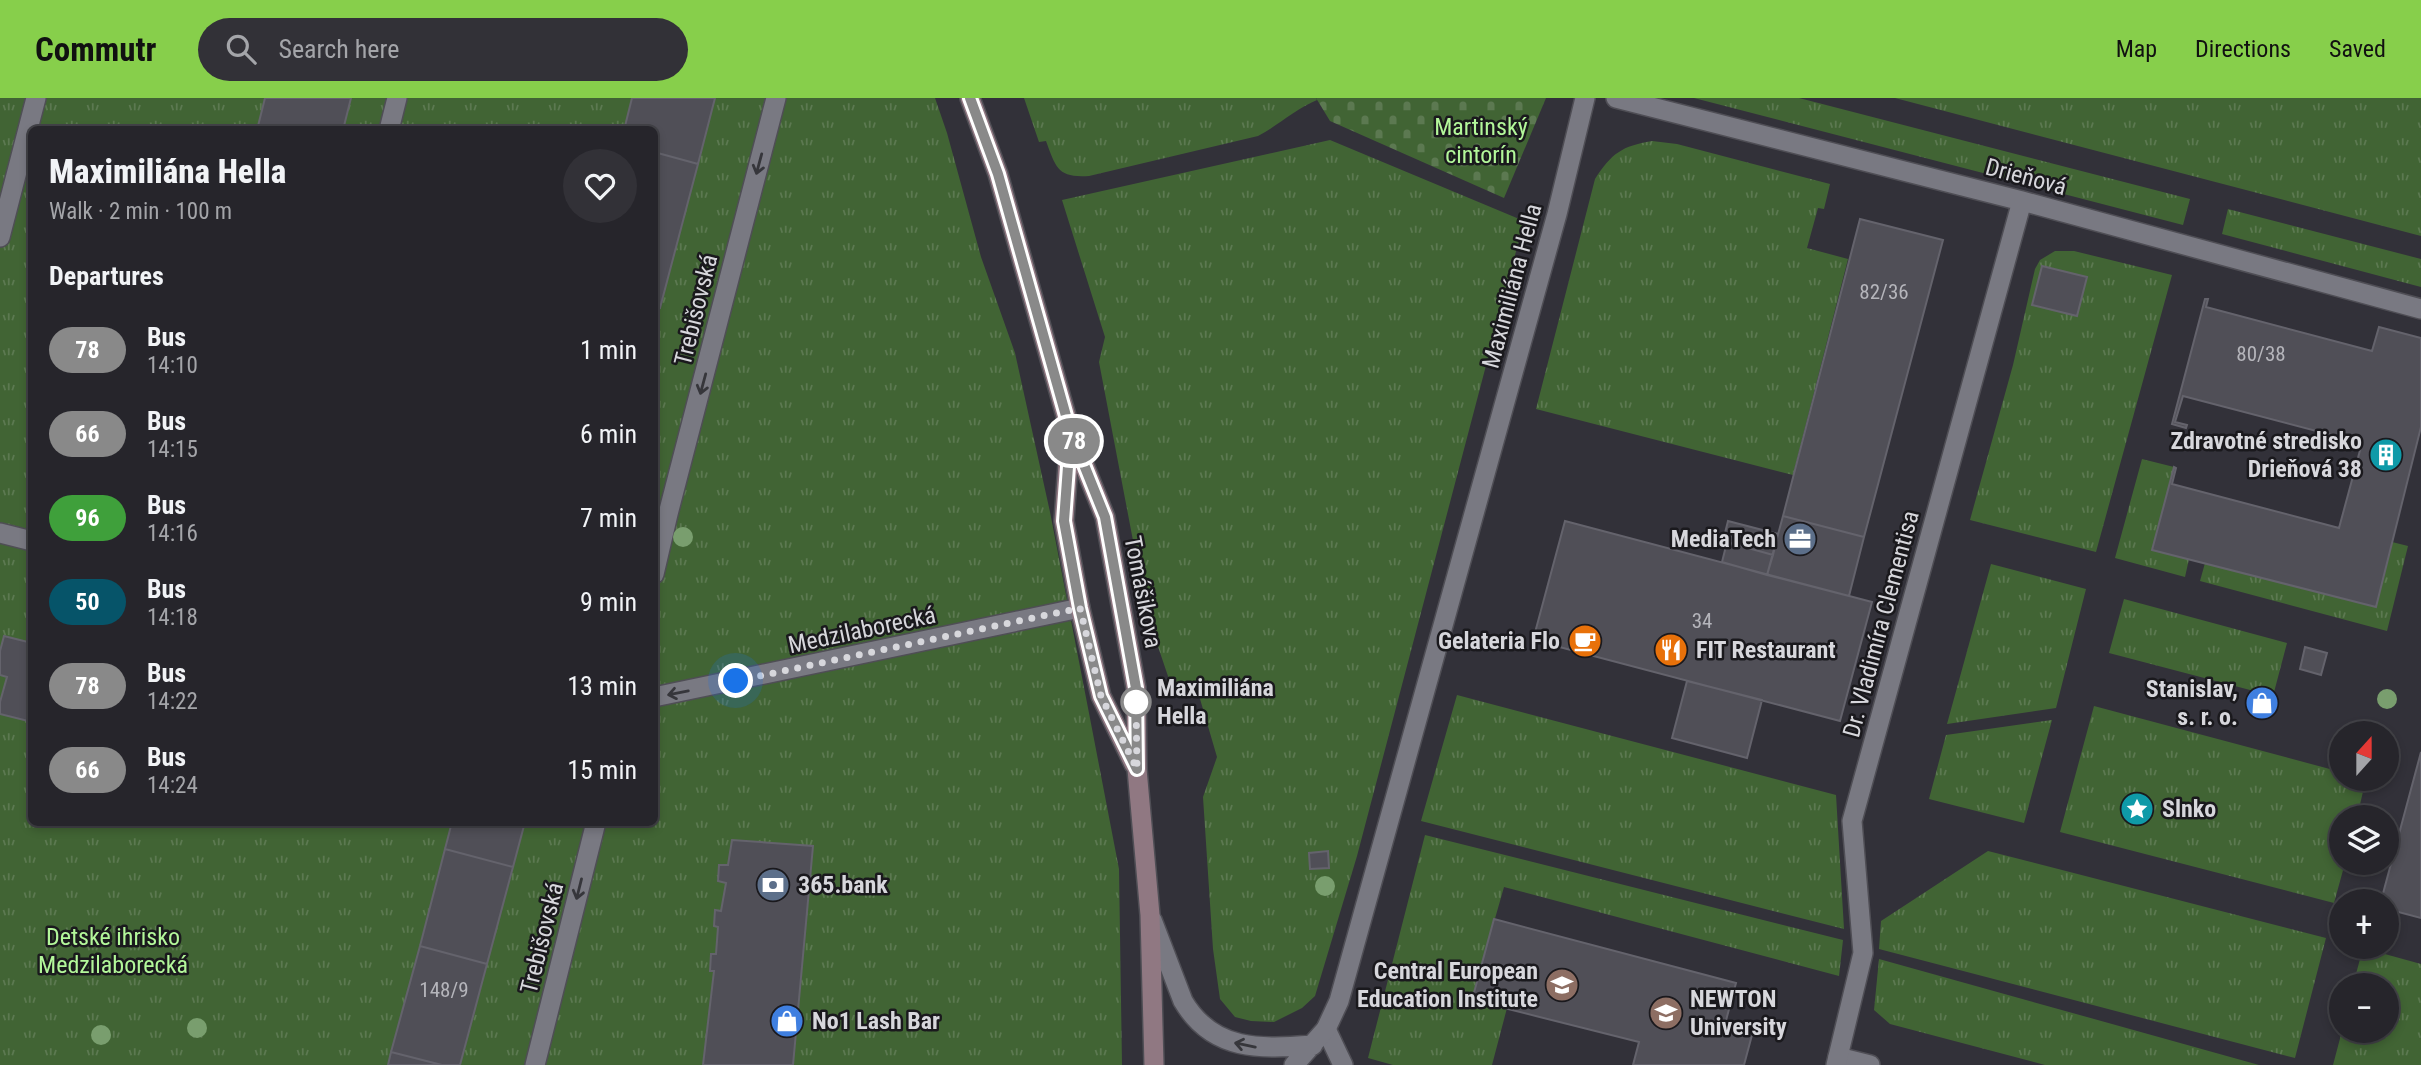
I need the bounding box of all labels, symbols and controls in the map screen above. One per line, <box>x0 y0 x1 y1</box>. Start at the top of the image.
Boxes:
search box <box>198 18 688 81</box>
text: Commutr <box>35 30 156 69</box>
icon: search <box>222 30 260 68</box>
text: Search here <box>278 34 399 64</box>
text: Map <box>2116 35 2157 63</box>
text: Directions <box>2195 35 2291 63</box>
text: Saved <box>2329 35 2386 63</box>
park label: Martinský cintorín <box>1434 113 1528 169</box>
button: heart <box>563 149 637 223</box>
text: Maximiliána Hella <box>49 152 286 191</box>
one-way arrow <box>752 152 765 175</box>
street label: Drieňová <box>1982 153 2070 201</box>
text: Walk · 2 min · 100 m <box>49 198 232 225</box>
street label: Maximiliána Hella <box>1477 201 1547 371</box>
street label: Trebišovská <box>669 251 723 369</box>
text: Departures <box>49 261 164 291</box>
house number: 82/36 <box>1859 280 1909 304</box>
text: Bus <box>147 322 186 352</box>
text: 1 min <box>580 335 637 365</box>
text: 78 <box>75 336 100 364</box>
house number: 80/38 <box>2236 342 2286 366</box>
text: 14:10 <box>147 352 198 379</box>
one-way arrow <box>696 373 709 395</box>
text: Bus <box>147 406 186 436</box>
line badge: 78 <box>1042 418 1106 464</box>
text: 6 min <box>580 419 637 449</box>
text: 66 <box>75 420 100 448</box>
text: 78 <box>1062 427 1086 455</box>
place label: Zdravotné stredisko Drieňová 38 <box>2170 427 2362 483</box>
text: 14:15 <box>147 436 198 463</box>
building icon: Zdravotné stredisko Drieňová 38 <box>2367 436 2405 474</box>
text: Bus <box>147 490 186 520</box>
text: 7 min <box>580 503 637 533</box>
text: 96 <box>75 504 100 532</box>
street label: Dr. Vladimíra Clementisa <box>1837 508 1925 740</box>
text: 14:16 <box>147 520 198 547</box>
office icon: MediaTech <box>1781 520 1819 558</box>
place label: MediaTech <box>1671 525 1776 553</box>
street label: Tomášikova <box>1118 534 1168 650</box>
text: Bus <box>147 574 186 604</box>
text: 9 min <box>580 587 637 617</box>
text: 50 <box>75 588 100 616</box>
street label: Medzilaborecká <box>786 601 938 659</box>
text: 14:18 <box>147 604 198 631</box>
house number: 34 <box>1692 609 1712 633</box>
cafe icon: Gelateria Flo <box>1566 622 1604 660</box>
place label: Gelateria Flo <box>1438 627 1560 655</box>
restaurant icon: FIT Restaurant <box>1652 631 1690 669</box>
place label: FIT Restaurant <box>1696 636 1836 664</box>
text: Bus <box>147 658 186 688</box>
your location <box>718 663 753 698</box>
text: 13 min <box>567 671 637 701</box>
text: 78 <box>75 672 100 700</box>
place label: Maximiliána Hella <box>1157 674 1274 730</box>
place label: Stanislav, s. r. o. <box>2146 675 2238 731</box>
shop icon: Stanislav, s. r. o. <box>2243 684 2281 722</box>
one-way arrow <box>667 686 690 700</box>
marker: Maximiliána Hella <box>1121 687 1151 717</box>
text: 14:22 <box>147 688 198 715</box>
north arrow <box>2329 721 2399 791</box>
map controls <box>2329 721 2399 1043</box>
text: Bus <box>147 742 186 772</box>
text: 15 min <box>567 755 637 785</box>
text: 66 <box>75 756 100 784</box>
text: 14:24 <box>147 772 198 799</box>
place icon: Slnko <box>2118 790 2156 828</box>
place label: Slnko <box>2162 795 2216 823</box>
button: layers <box>2329 805 2399 875</box>
bank icon: 365.bank <box>754 866 792 904</box>
place label: 365.bank <box>798 871 888 899</box>
one-way arrow <box>572 877 585 900</box>
street label: Trebišovská <box>515 879 569 997</box>
button: + <box>2329 889 2399 959</box>
park label: Detské ihrisko Medzilaborecká <box>38 923 188 979</box>
place label: Central European Education Institute <box>1357 957 1538 1013</box>
school or university icon: Central European Education Institute <box>1543 966 1581 1004</box>
button: − <box>2329 973 2399 1043</box>
house number: 148/9 <box>419 978 469 1002</box>
place label: NEWTON University <box>1690 985 1787 1041</box>
school or university icon: NEWTON University <box>1647 994 1685 1032</box>
shop icon: No1 Lash Bar <box>768 1002 806 1040</box>
place label: No1 Lash Bar <box>812 1007 940 1035</box>
one-way arrow <box>1234 1037 1257 1051</box>

